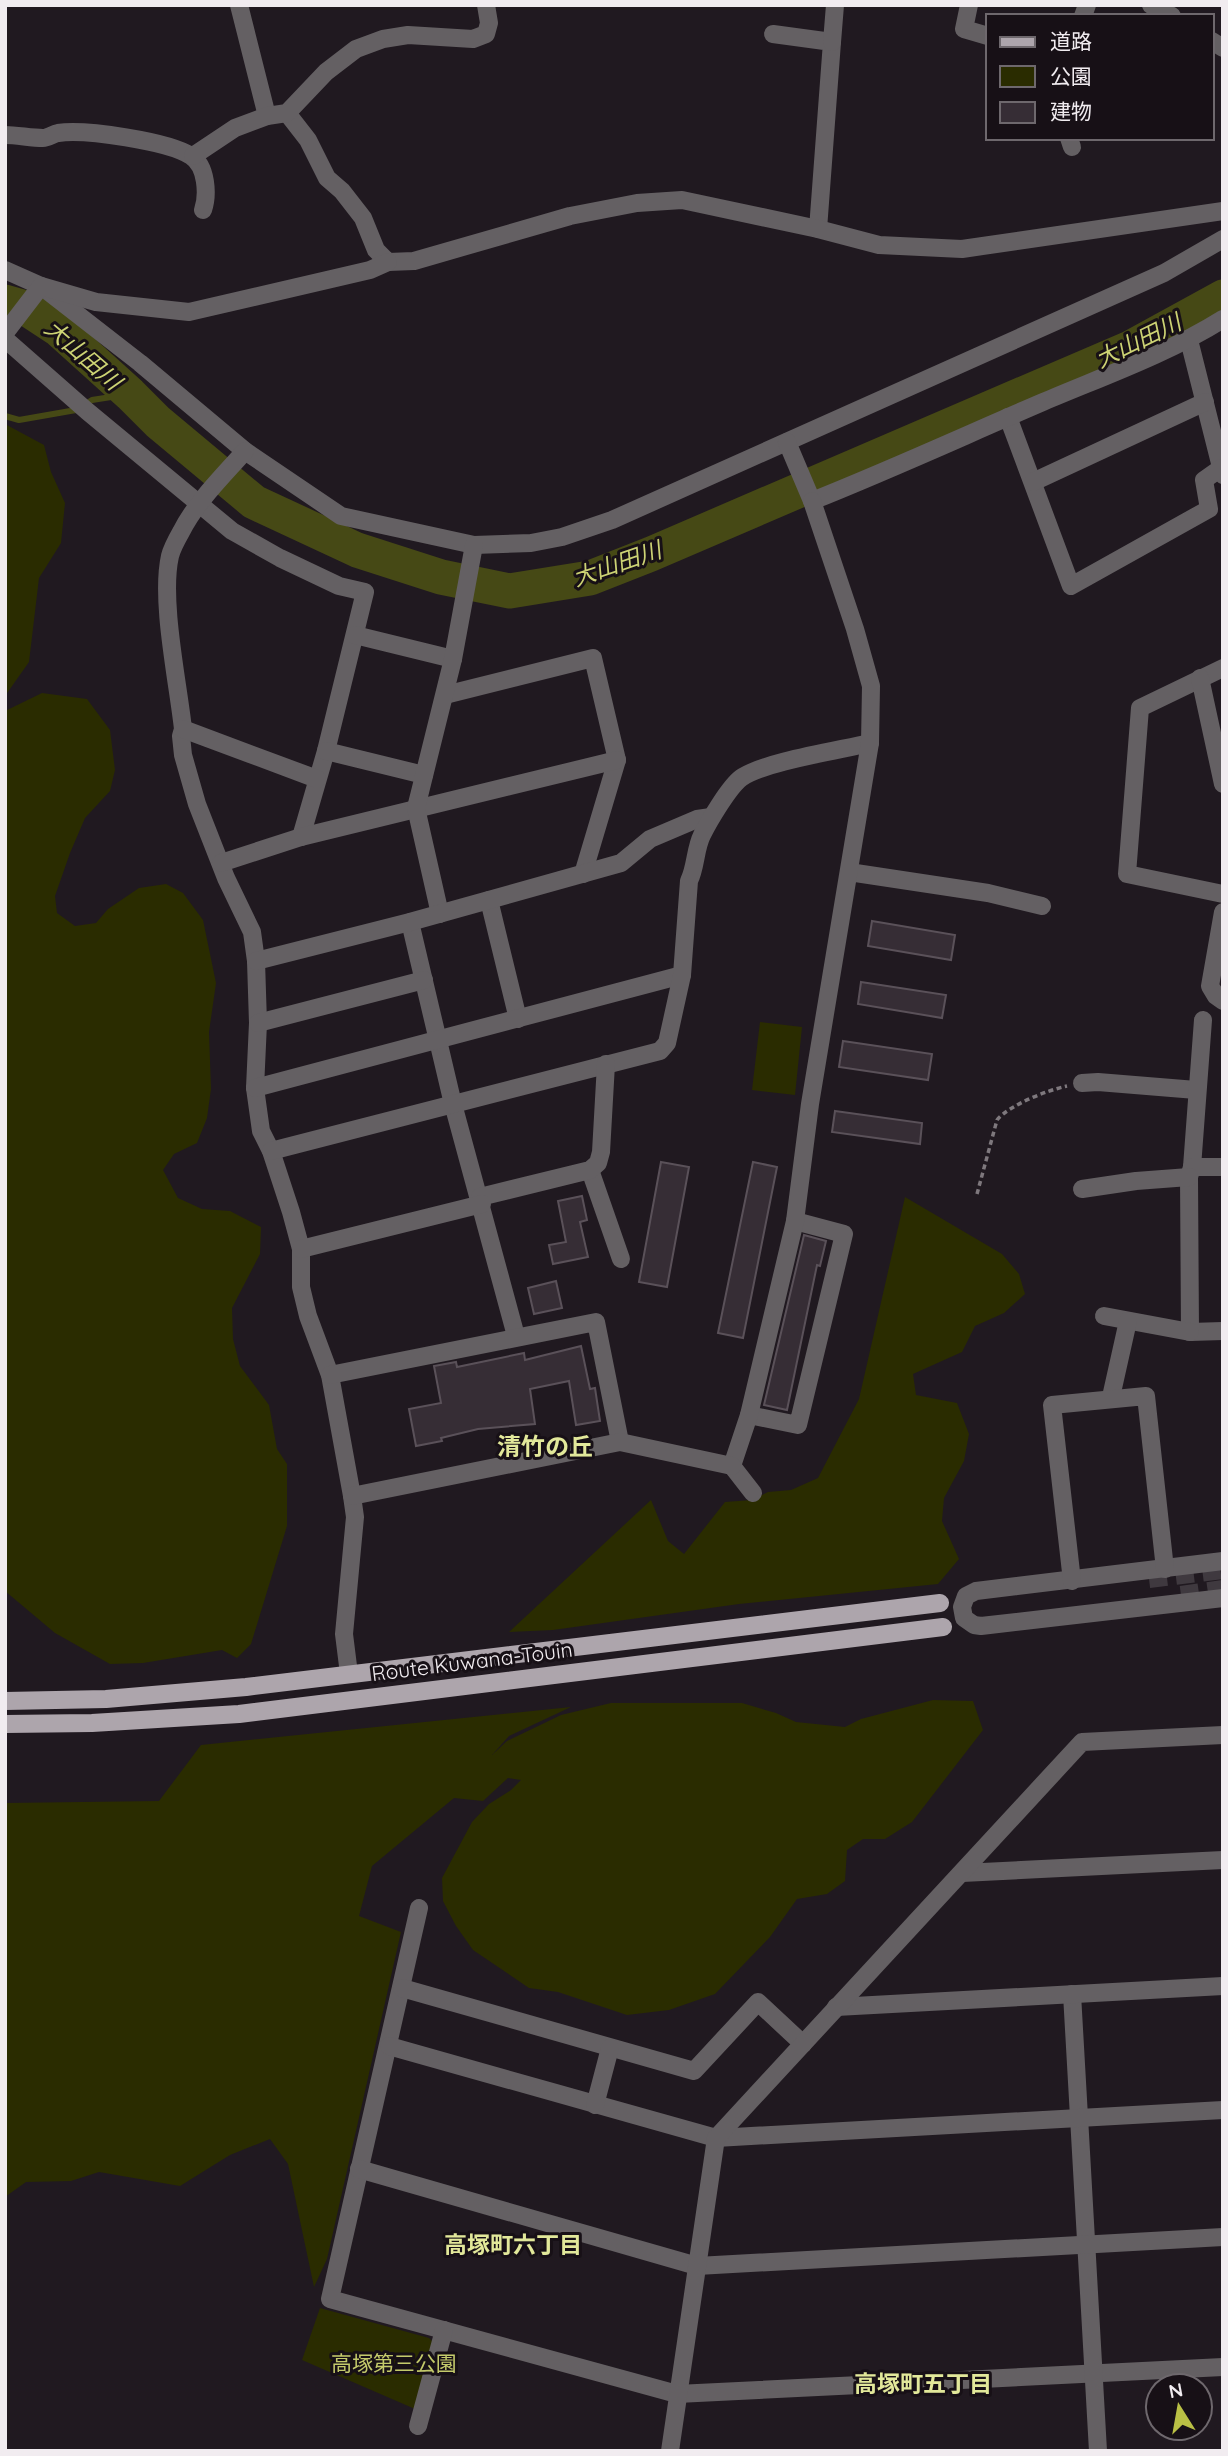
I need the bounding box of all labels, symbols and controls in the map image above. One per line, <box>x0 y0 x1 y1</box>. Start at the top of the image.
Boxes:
legend <box>986 14 1214 140</box>
text: 道路 <box>1050 28 1092 54</box>
text: 公園 <box>1050 63 1092 89</box>
text: 建物 <box>1050 98 1092 124</box>
water label: 大山田川 <box>1090 306 1188 374</box>
water label: 大山田川 <box>39 314 130 398</box>
water label: 大山田川 <box>569 534 668 592</box>
district label: 清竹の丘 <box>497 1431 593 1461</box>
street label: Route Kuwana-Touin <box>370 1636 574 1686</box>
district label: 高塚町六丁目 <box>444 2230 582 2259</box>
park label: 高塚第三公園 <box>331 2350 457 2376</box>
district label: 高塚町五丁目 <box>854 2369 992 2398</box>
north arrow <box>1144 2372 1214 2442</box>
text: N <box>1167 2377 1185 2403</box>

